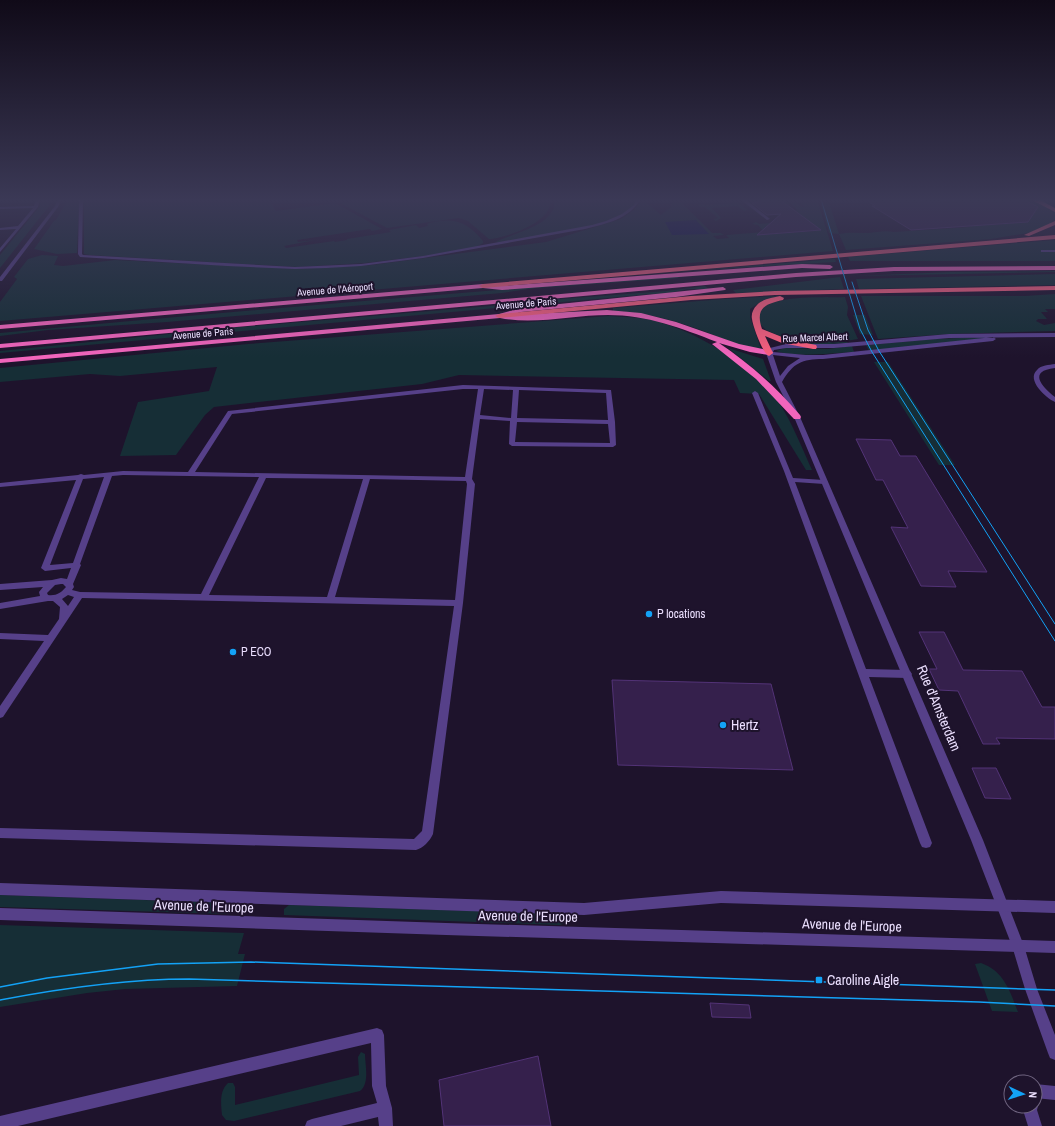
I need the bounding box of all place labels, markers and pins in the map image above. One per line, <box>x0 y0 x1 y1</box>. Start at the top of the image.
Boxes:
place label: P locations <box>657 606 706 622</box>
marker: P locations <box>644 609 654 619</box>
place label: P ECO <box>241 644 272 660</box>
marker: P ECO <box>228 647 238 657</box>
place label: Hertz <box>731 716 759 734</box>
marker: Hertz <box>718 720 728 730</box>
place label: Caroline Aigle <box>827 971 899 989</box>
marker: Caroline Aigle <box>814 975 824 985</box>

